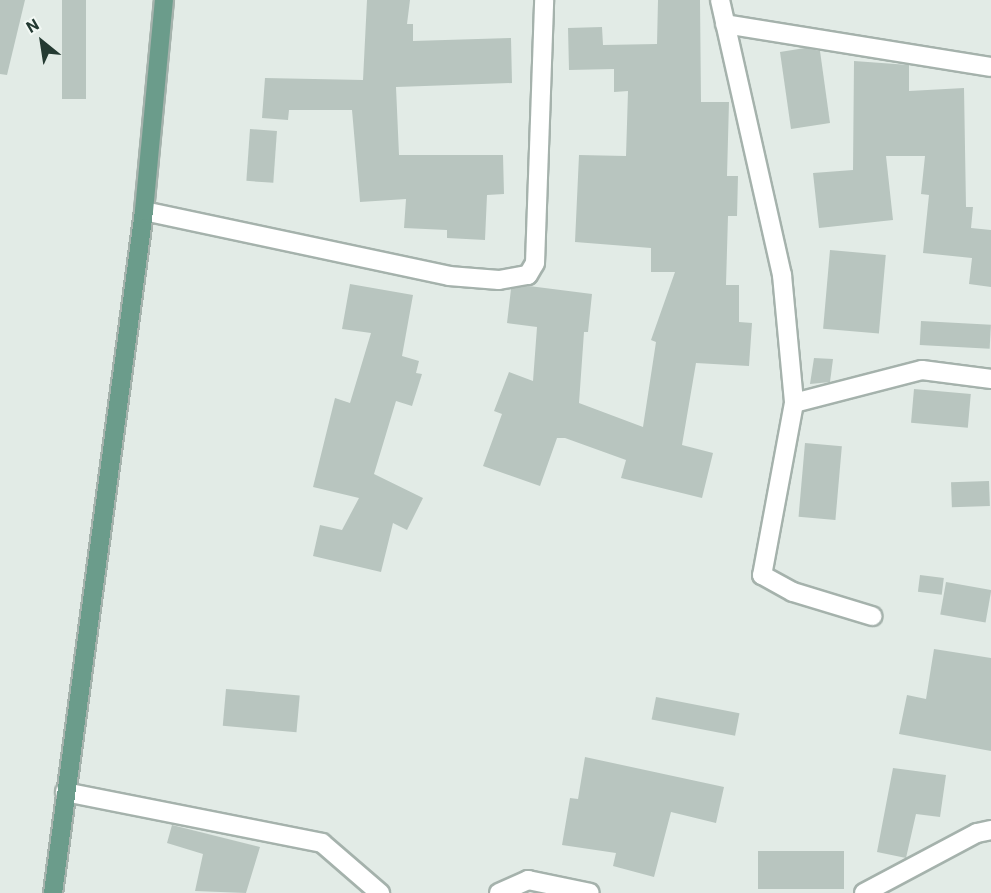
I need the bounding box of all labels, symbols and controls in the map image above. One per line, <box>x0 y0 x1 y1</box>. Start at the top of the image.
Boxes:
north arrow <box>12 12 72 72</box>
text: N <box>23 15 42 37</box>

